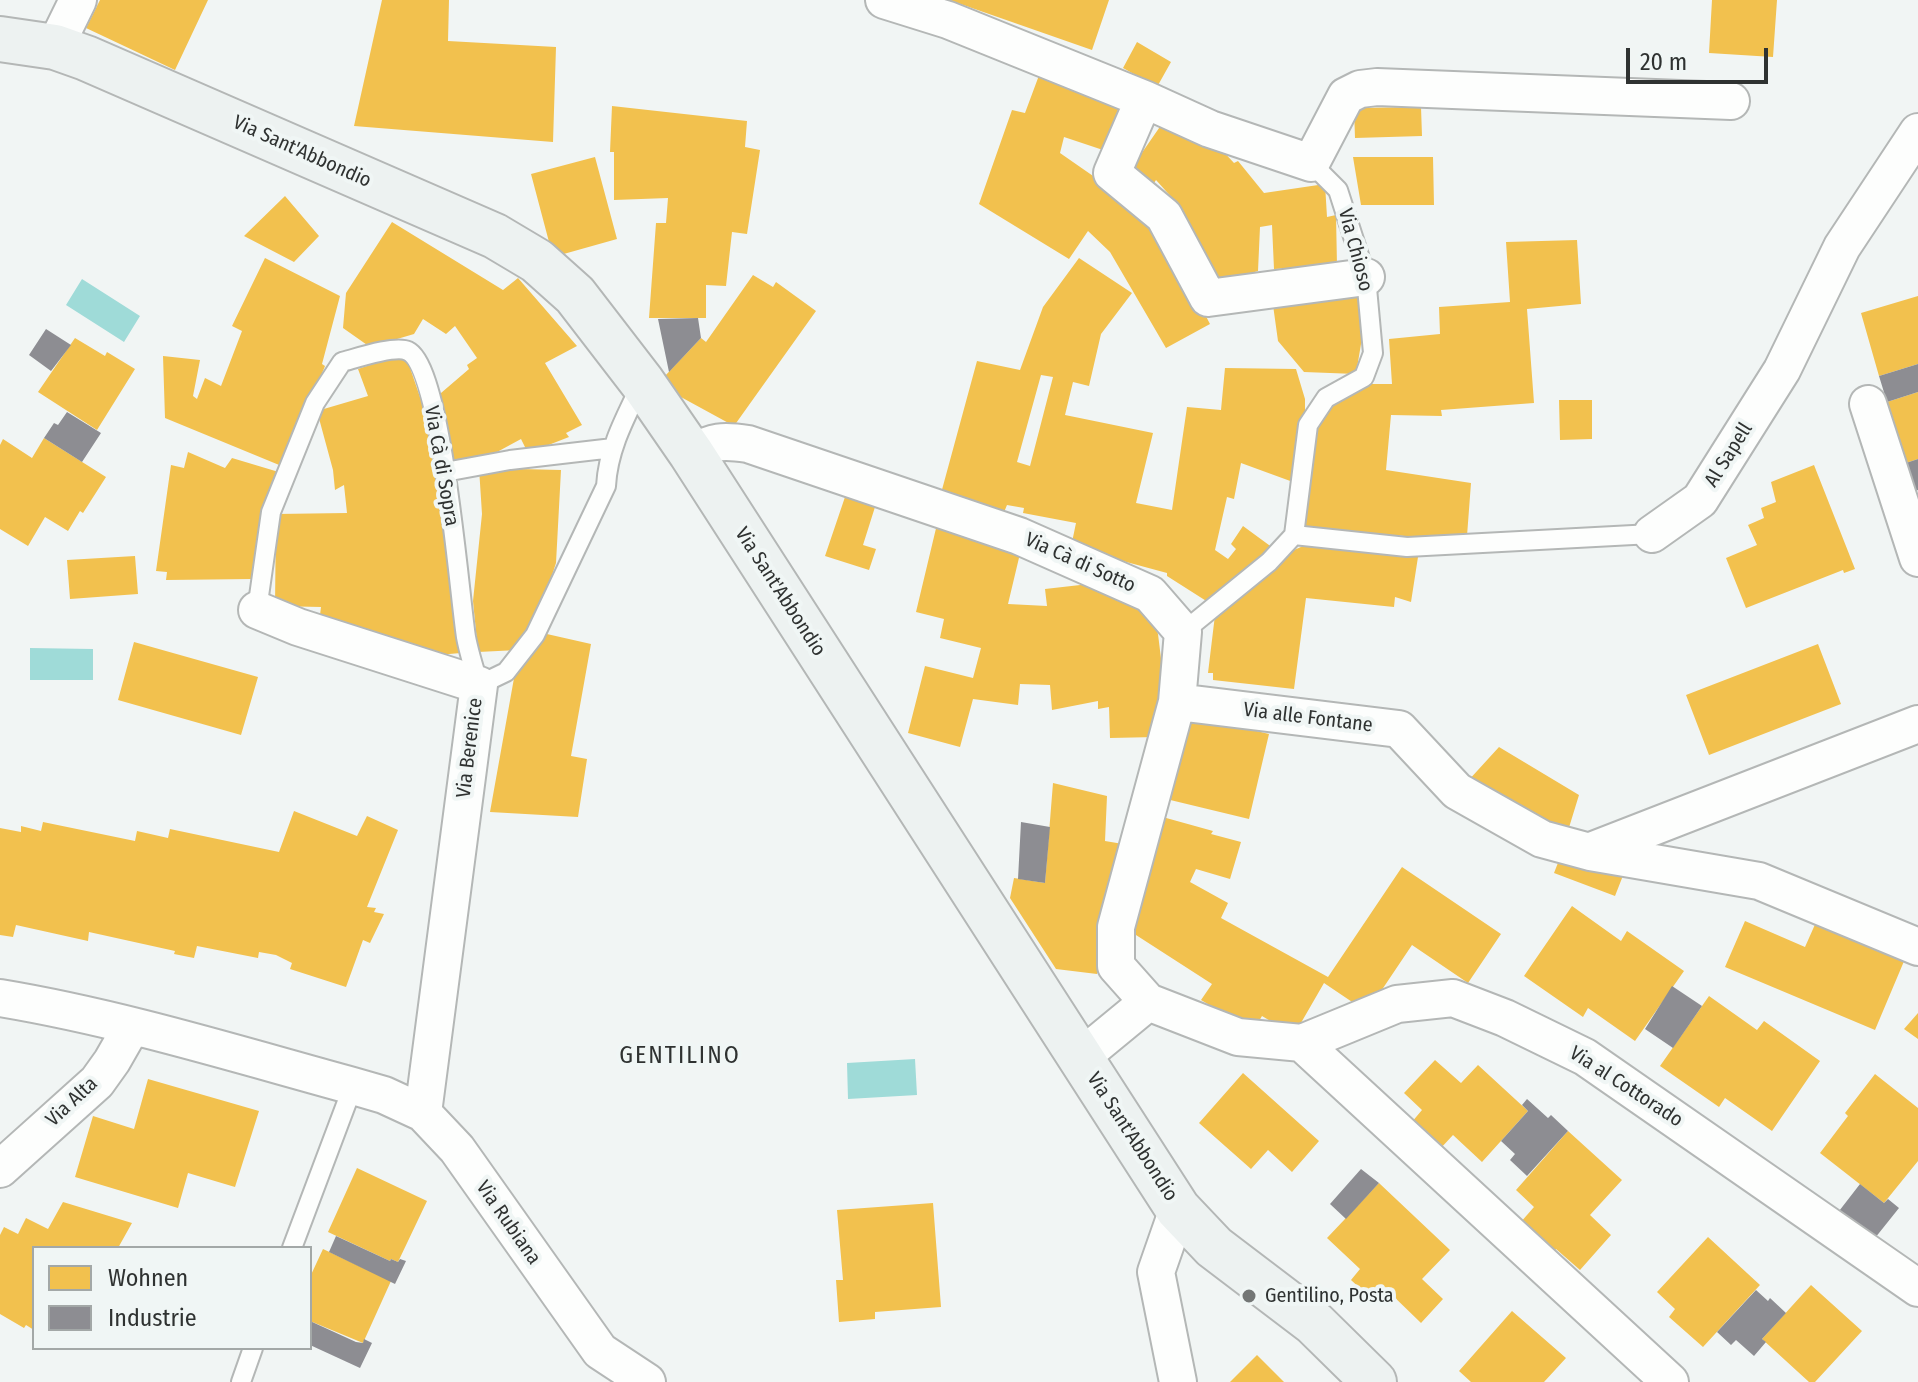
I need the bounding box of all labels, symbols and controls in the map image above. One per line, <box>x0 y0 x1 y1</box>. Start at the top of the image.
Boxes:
scale bar <box>1630 32 1772 82</box>
text: 20 m <box>1640 48 1687 76</box>
street label: Via Sant'Abbondio <box>229 111 375 193</box>
street label: Via Chioso <box>1332 206 1378 294</box>
street label: Via Cà di Sopra <box>419 404 463 528</box>
street label: Al Sapell <box>1700 418 1758 492</box>
street label: Via Sant'Abbondio <box>729 523 831 661</box>
street label: Via Cà di Sotto <box>1021 528 1139 598</box>
street label: Via Berenice <box>452 697 488 799</box>
street label: Via alle Fontane <box>1242 698 1374 738</box>
street label: Via al Cottorado <box>1565 1041 1687 1133</box>
district label: GENTILINO <box>619 1042 741 1070</box>
street label: Via Sant'Abbondio <box>1081 1068 1183 1206</box>
street label: Via Alta <box>41 1072 103 1132</box>
street label: Via Rubiana <box>470 1176 546 1270</box>
legend <box>32 1246 312 1350</box>
text: Wohnen <box>108 1264 188 1292</box>
place label: Gentilino, Posta <box>1265 1284 1394 1308</box>
marker: Gentilino, Posta <box>1240 1287 1258 1305</box>
text: Industrie <box>108 1304 197 1332</box>

